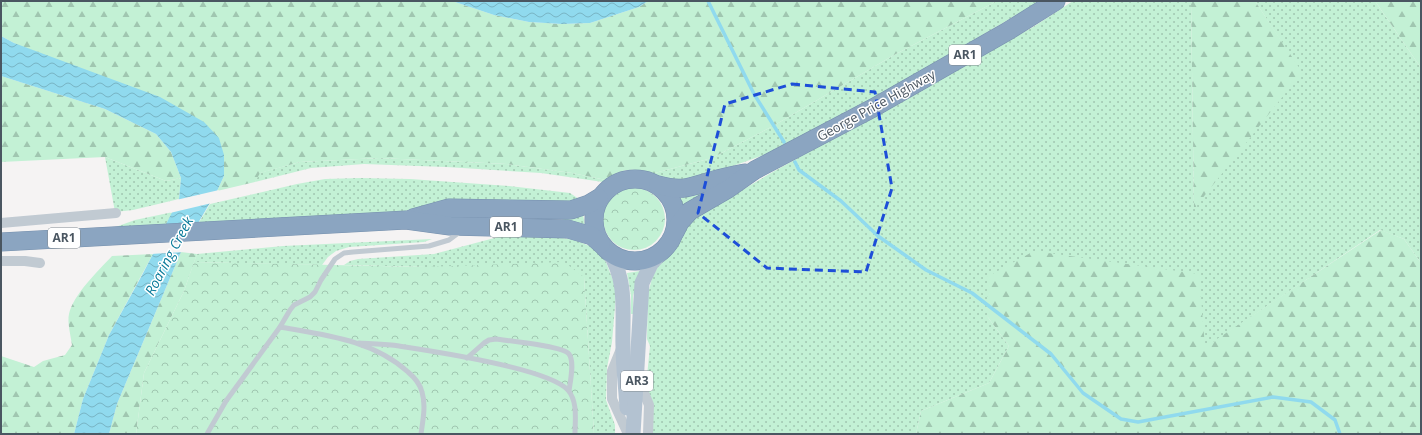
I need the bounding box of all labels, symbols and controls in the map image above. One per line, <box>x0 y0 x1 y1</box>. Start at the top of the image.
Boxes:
road number: AR1 <box>949 45 981 65</box>
street label: George Price Highway <box>814 65 939 145</box>
water label: Roaring Creek <box>140 212 198 298</box>
road number: AR1 <box>490 217 522 237</box>
road number: AR1 <box>48 228 80 248</box>
road number: AR3 <box>621 371 653 391</box>

